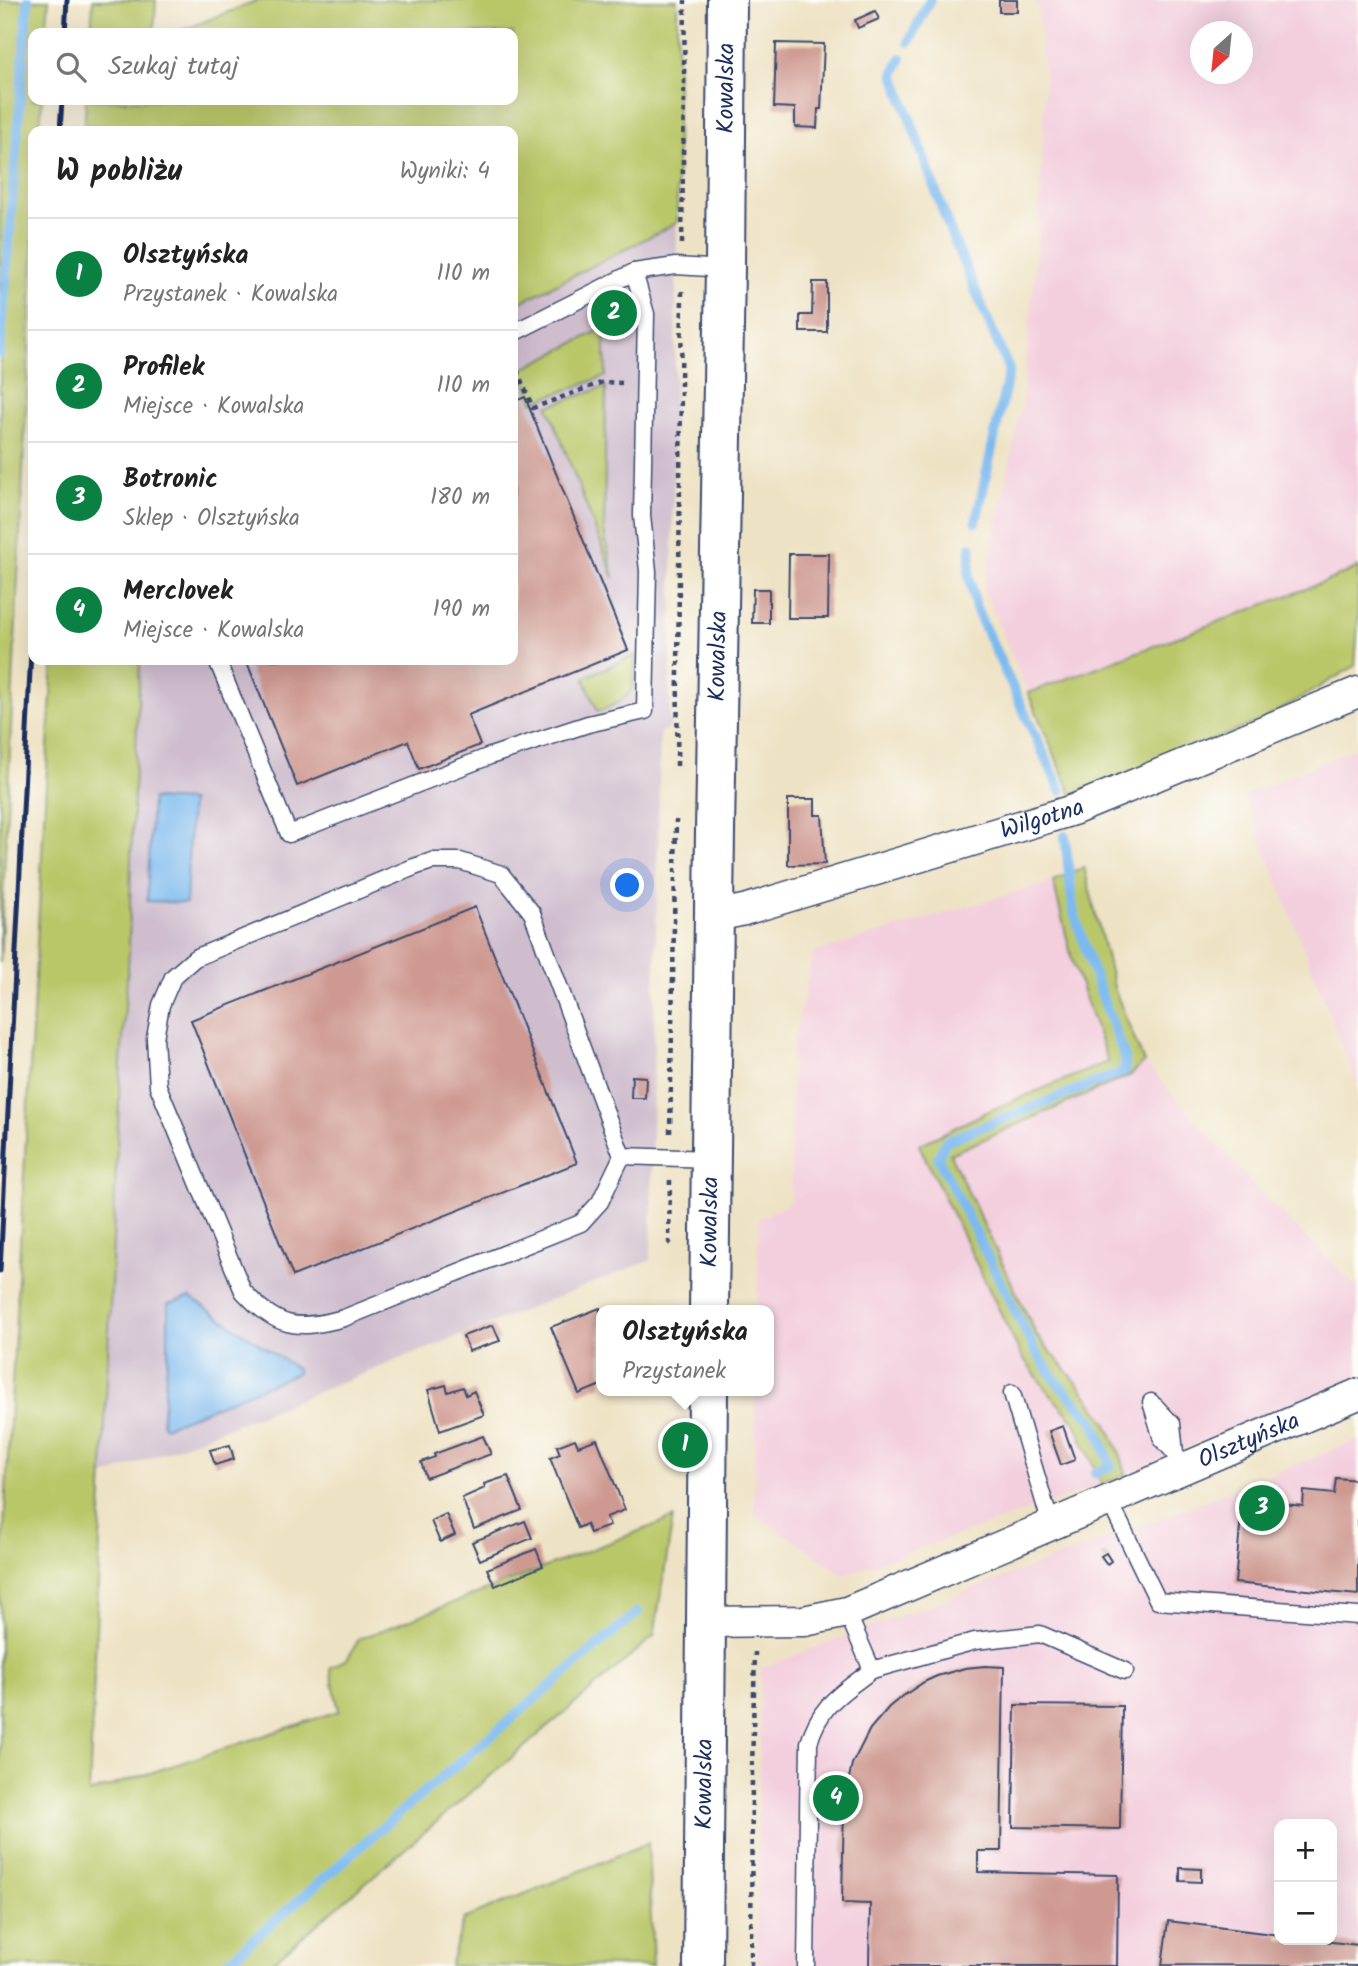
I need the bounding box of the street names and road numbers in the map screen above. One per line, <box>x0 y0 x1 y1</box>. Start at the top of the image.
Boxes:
street label: Kowalska <box>707 42 746 134</box>
street label: Kowalska <box>698 610 738 702</box>
street label: Wilgotna <box>995 788 1090 851</box>
street label: Kowalska <box>690 1176 730 1268</box>
street label: Olsztyńska <box>1192 1401 1306 1480</box>
street label: Kowalska <box>685 1738 724 1830</box>

